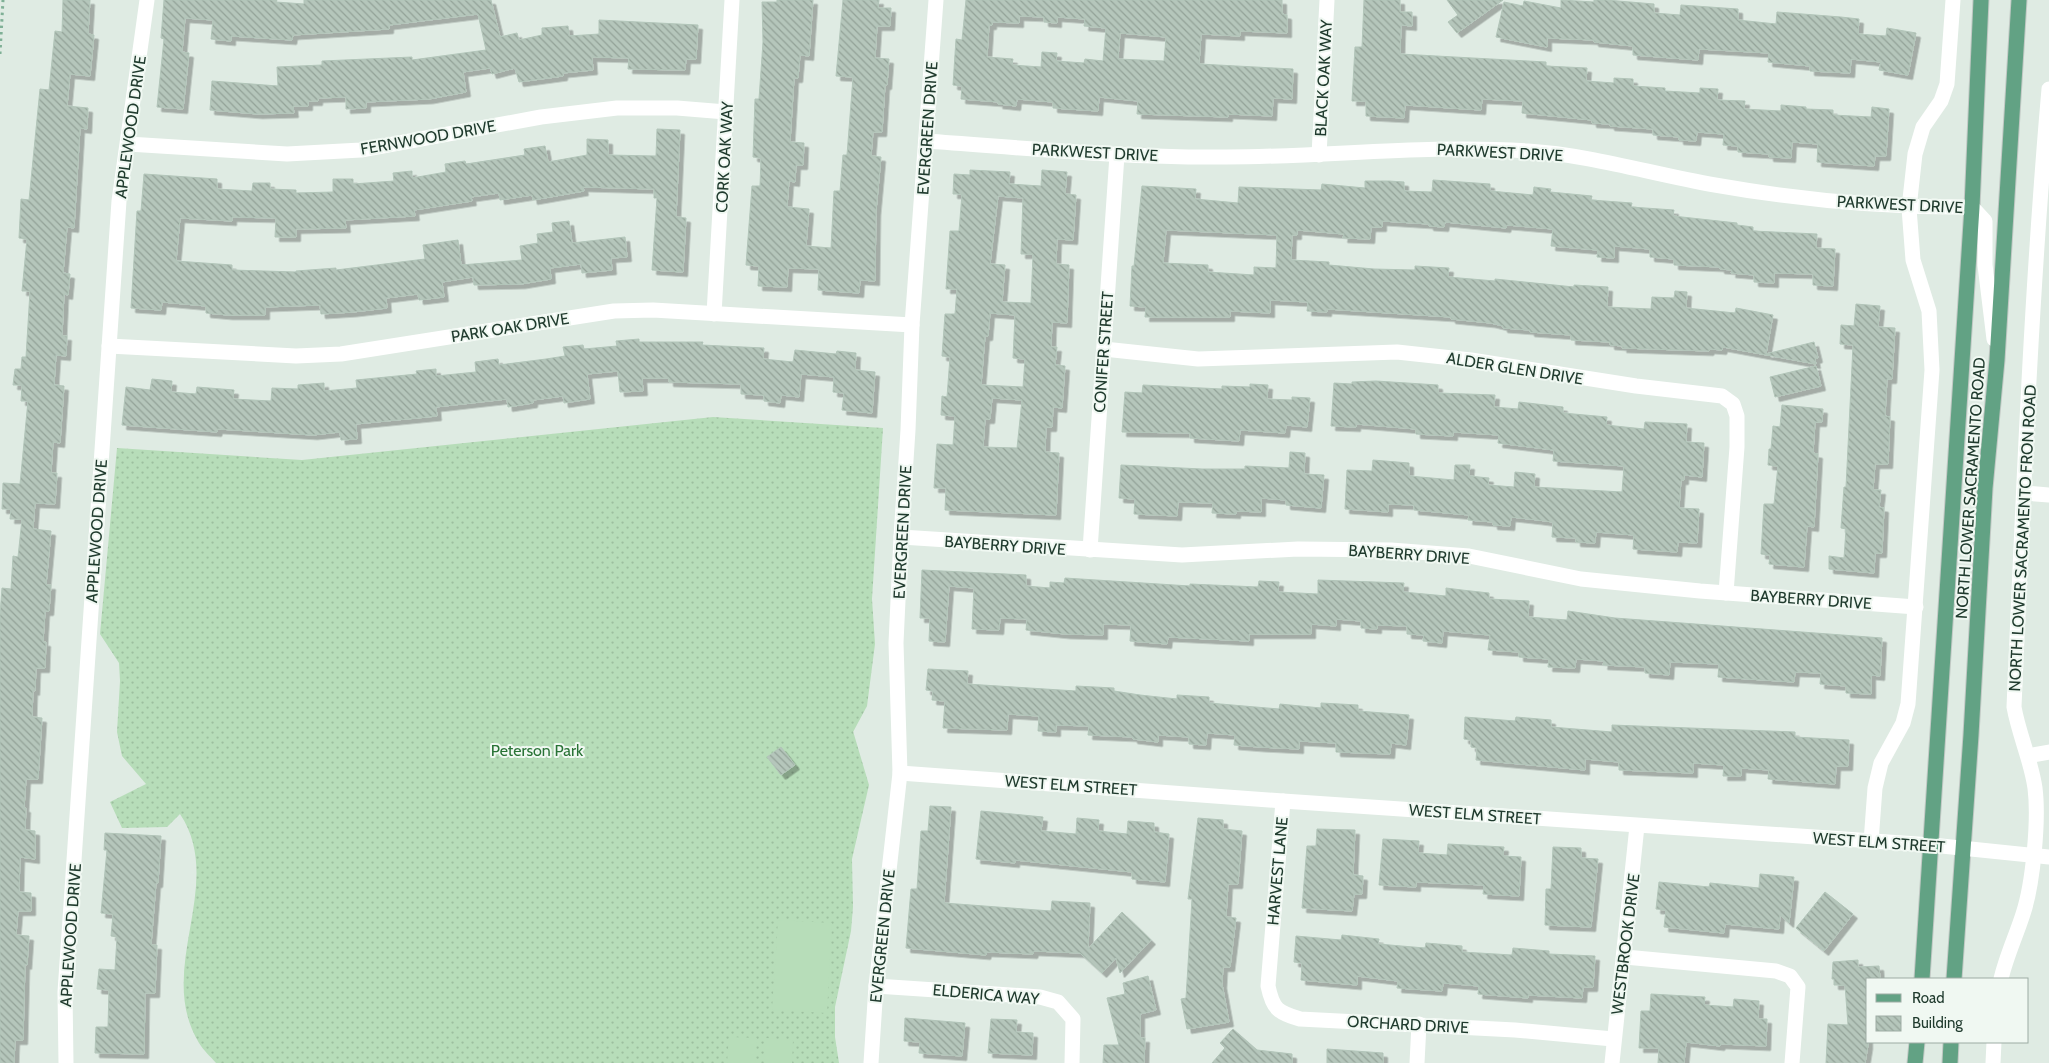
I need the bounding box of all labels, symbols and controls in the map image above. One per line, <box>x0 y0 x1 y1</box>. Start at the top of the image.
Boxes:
street label: BLACK OAK WAY <box>1311 18 1336 137</box>
street label: APPLEWOOD DRIVE <box>111 54 150 200</box>
street label: EVERGREEN DRIVE <box>913 60 942 196</box>
street label: CORK OAK WAY <box>712 100 737 213</box>
street label: FERNWOOD DRIVE <box>359 116 497 159</box>
street label: PARKWEST DRIVE <box>1031 140 1159 165</box>
street label: PARKWEST DRIVE <box>1436 140 1564 165</box>
street label: PARKWEST DRIVE <box>1836 192 1964 217</box>
street label: CONIFER STREET <box>1090 290 1117 413</box>
street label: PARK OAK DRIVE <box>450 309 571 346</box>
street label: ALDER GLEN DRIVE <box>1445 348 1585 389</box>
street label: NORTH LOWER SACRAMENTO ROAD <box>1952 357 1989 620</box>
street label: NORTH LOWER SACRAMENTO FRON ROAD <box>2005 384 2040 692</box>
street label: APPLEWOOD DRIVE <box>82 458 111 603</box>
street label: EVERGREEN DRIVE <box>890 464 916 599</box>
street label: BAYBERRY DRIVE <box>944 532 1066 559</box>
street label: BAYBERRY DRIVE <box>1348 541 1470 568</box>
street label: BAYBERRY DRIVE <box>1750 586 1872 613</box>
park label: Peterson Park <box>491 741 584 760</box>
street label: WEST ELM STREET <box>1004 771 1138 800</box>
street label: WEST ELM STREET <box>1408 800 1542 829</box>
street label: HARVEST LANE <box>1263 816 1292 926</box>
street label: WEST ELM STREET <box>1812 828 1946 857</box>
street label: APPLEWOOD DRIVE <box>56 862 85 1007</box>
street label: EVERGREEN DRIVE <box>866 868 899 1004</box>
street label: WESTBROOK DRIVE <box>1607 872 1644 1016</box>
legend <box>1866 978 2029 1043</box>
street label: ELDERICA WAY <box>932 980 1041 1009</box>
text: Road <box>1912 989 1945 1007</box>
street label: ORCHARD DRIVE <box>1347 1012 1469 1037</box>
text: Building <box>1912 1014 1963 1032</box>

